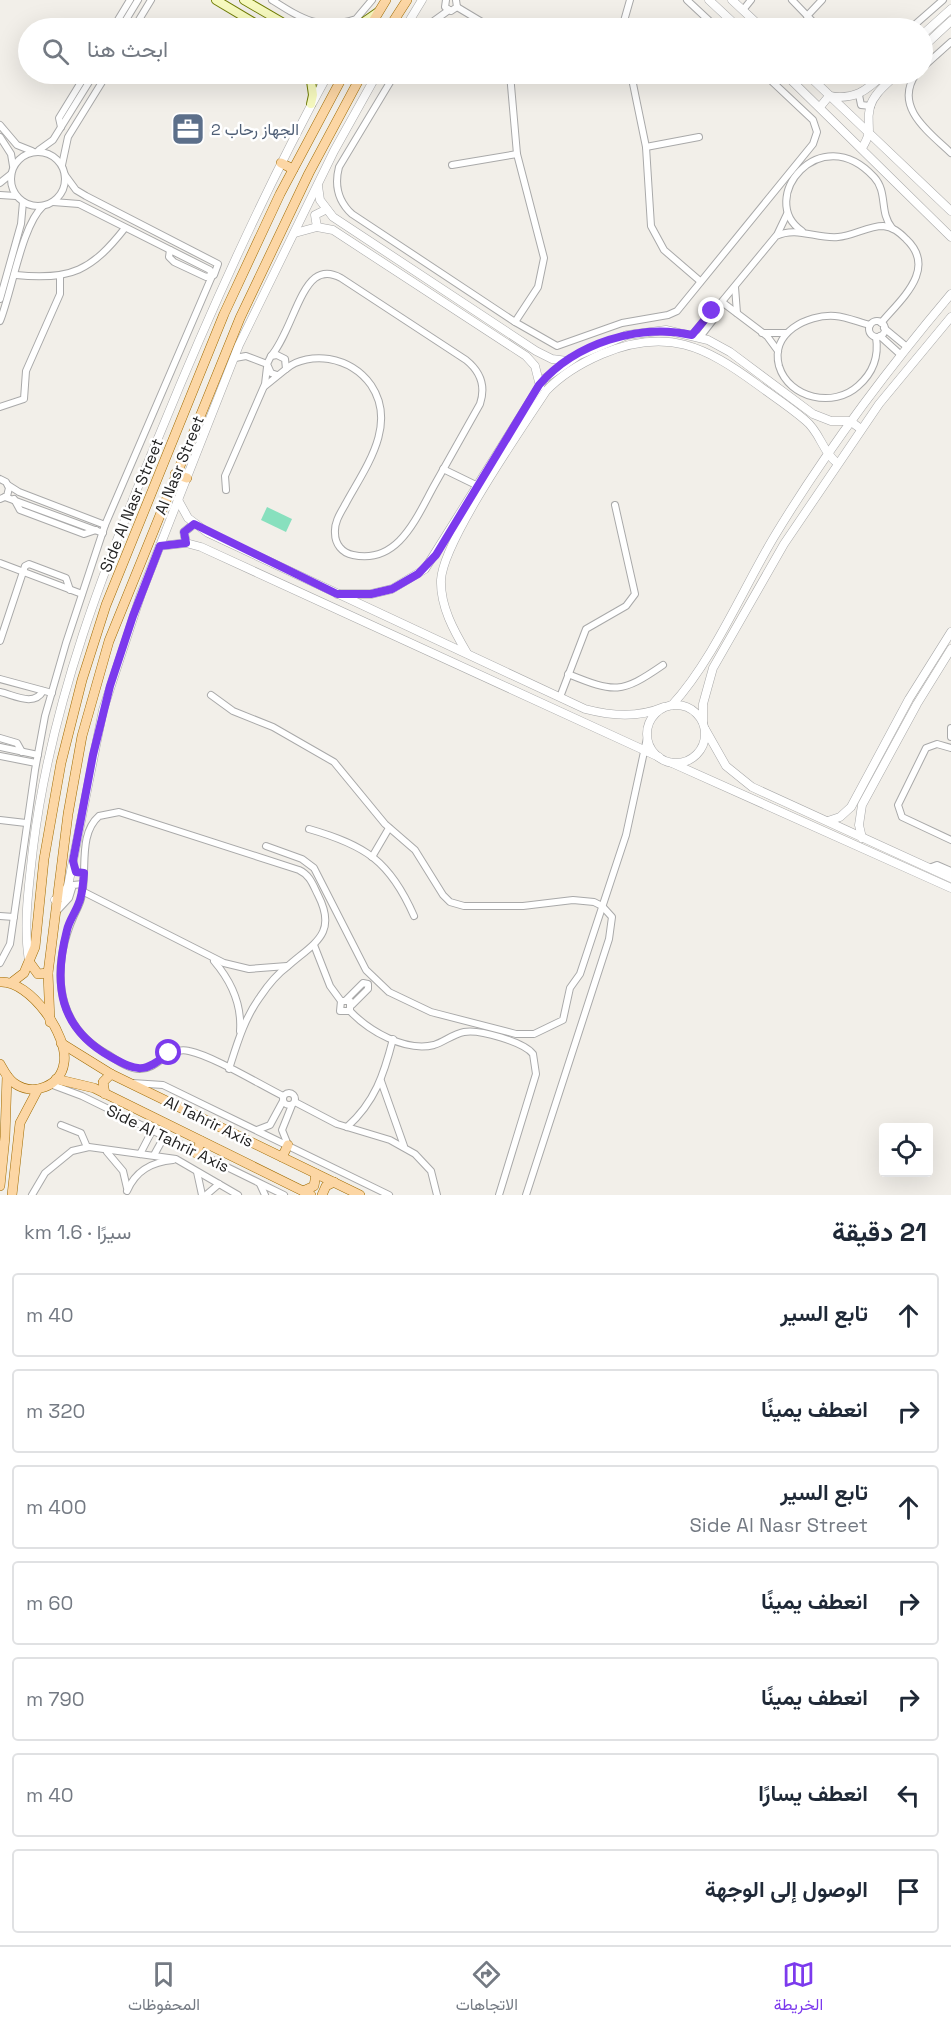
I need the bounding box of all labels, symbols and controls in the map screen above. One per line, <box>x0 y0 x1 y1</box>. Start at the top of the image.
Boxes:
search box <box>18 18 933 84</box>
icon: search <box>39 35 72 68</box>
text: ابحث هنا <box>87 35 168 63</box>
office icon: الجهاز رحاب 2 <box>170 111 206 147</box>
place label: الجهاز رحاب 2 <box>211 119 299 140</box>
route end <box>698 297 724 323</box>
street label: Al Nasr Street <box>150 412 209 518</box>
street label: Side Al Nasr Street <box>95 435 168 575</box>
route start <box>155 1039 181 1065</box>
street label: Al Tahrir Axis <box>161 1091 257 1152</box>
street label: Side Al Tahrir Axis <box>103 1100 233 1177</box>
map controls <box>879 1123 933 1177</box>
button: locate <box>879 1123 933 1177</box>
text: 21 دقيقة <box>832 1215 927 1249</box>
text: سيرًا · 1.6 km <box>24 1219 131 1245</box>
text: تابع السير <box>780 1299 868 1327</box>
icon: ahead <box>892 1299 925 1332</box>
text: 40 m <box>26 1302 74 1328</box>
text: انعطف يمينًا <box>761 1395 868 1423</box>
icon: right <box>892 1395 925 1428</box>
text: 320 m <box>26 1398 85 1424</box>
text: تابع السير <box>780 1478 868 1506</box>
icon: ahead <box>892 1491 925 1524</box>
text: 400 m <box>26 1494 86 1520</box>
text: Side Al Nasr Street <box>690 1512 868 1538</box>
text: انعطف يمينًا <box>761 1587 868 1615</box>
icon: right <box>892 1587 925 1620</box>
text: 60 m <box>26 1590 73 1616</box>
text: انعطف يمينًا <box>761 1683 868 1711</box>
icon: right <box>892 1683 925 1716</box>
text: 790 m <box>26 1686 85 1712</box>
text: انعطف يسارًا <box>758 1779 868 1807</box>
icon: left <box>892 1779 925 1812</box>
text: 40 m <box>26 1782 74 1808</box>
text: الوصول إلى الوجهة <box>705 1875 868 1903</box>
icon: arrive <box>892 1875 925 1908</box>
tab: المحفوظات <box>128 1958 200 2019</box>
tab: الاتجاهات <box>456 1958 518 2019</box>
tab: الخريطة <box>774 1958 823 2019</box>

